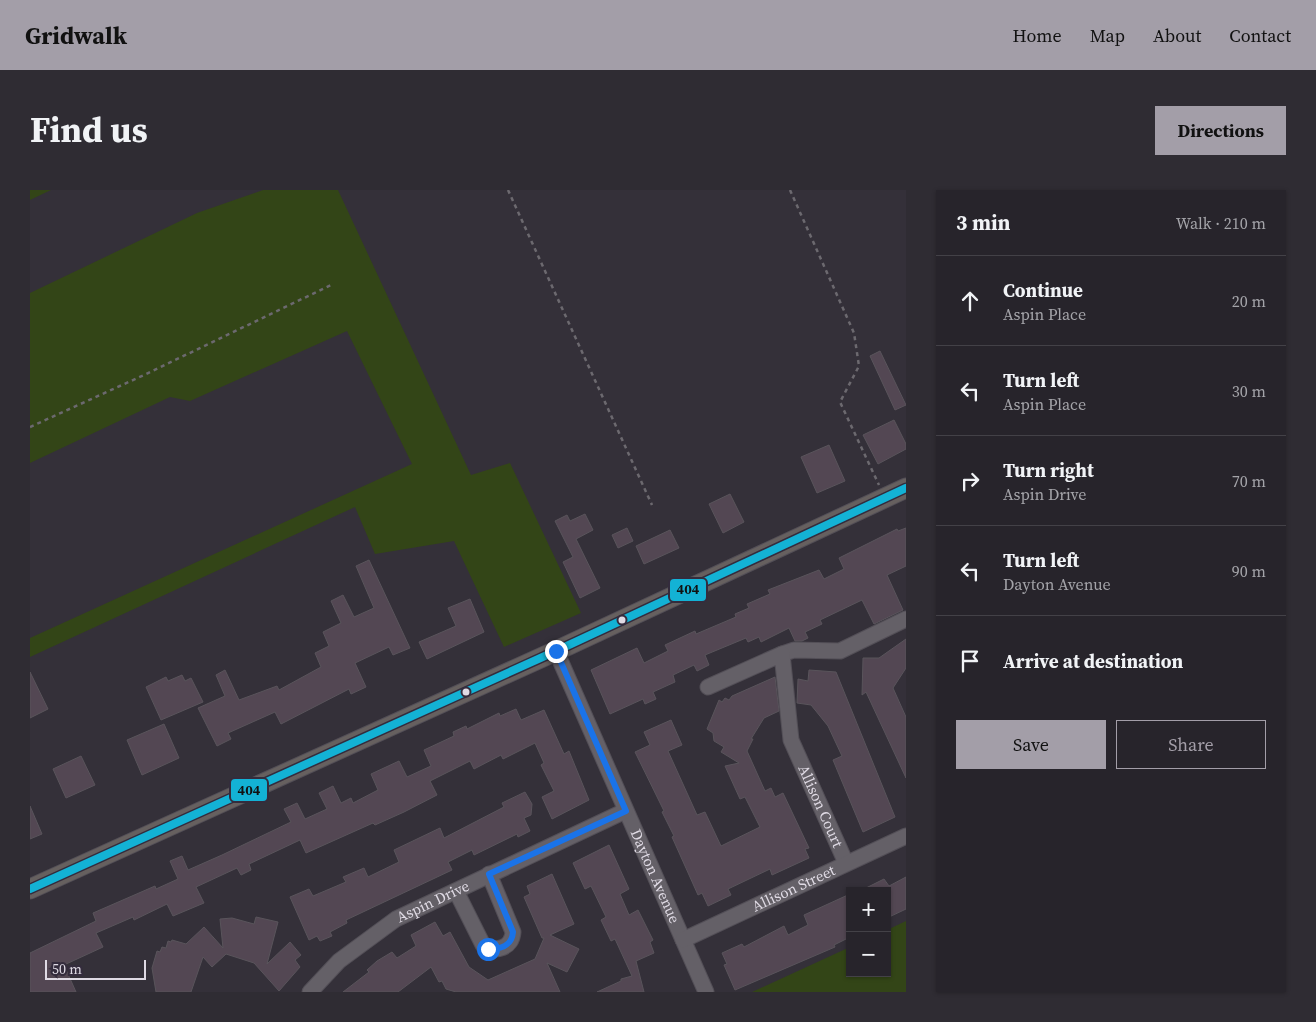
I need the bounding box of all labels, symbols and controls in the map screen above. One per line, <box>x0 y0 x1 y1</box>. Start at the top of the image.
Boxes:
text: Gridwalk <box>25 19 127 52</box>
text: Home <box>1013 23 1062 48</box>
text: Map <box>1090 23 1125 48</box>
text: About <box>1153 23 1201 48</box>
text: Contact <box>1229 23 1291 48</box>
text: Find us <box>30 106 148 154</box>
button: Directions <box>1155 106 1286 155</box>
text: 3 min <box>956 208 1011 237</box>
text: Walk · 210 m <box>1176 212 1266 234</box>
text: Continue <box>1003 277 1083 303</box>
icon: ahead <box>956 287 984 315</box>
text: 20 m <box>1232 290 1266 312</box>
text: Aspin Place <box>1003 303 1086 325</box>
text: Turn left <box>1003 367 1079 393</box>
icon: left <box>956 377 984 405</box>
text: 30 m <box>1232 380 1266 402</box>
text: Aspin Place <box>1003 393 1086 415</box>
text: Turn right <box>1003 457 1094 483</box>
icon: right <box>956 467 984 495</box>
text: 70 m <box>1232 470 1266 492</box>
text: Aspin Drive <box>1003 483 1087 505</box>
text: Turn left <box>1003 547 1079 573</box>
icon: left <box>956 557 984 585</box>
text: 90 m <box>1232 560 1266 582</box>
text: Dayton Avenue <box>1003 573 1111 595</box>
line badge: 404 <box>669 578 707 602</box>
text: 404 <box>677 579 700 599</box>
unlabelled marker <box>617 615 627 625</box>
route end <box>545 640 568 663</box>
icon: arrive <box>956 647 984 675</box>
text: Arrive at destination <box>1003 648 1183 674</box>
unlabelled marker <box>461 687 471 697</box>
button: Save <box>956 720 1106 769</box>
button: Share <box>1116 720 1266 769</box>
street label: Allison Court <box>793 761 849 851</box>
line badge: 404 <box>230 778 268 802</box>
text: 404 <box>238 780 261 800</box>
street label: Dayton Avenue <box>626 826 686 927</box>
street label: Allison Street <box>748 859 838 916</box>
street label: Aspin Drive <box>393 875 473 927</box>
map controls <box>846 887 891 977</box>
button: + <box>846 887 891 932</box>
button: − <box>846 932 891 977</box>
route start <box>477 938 500 961</box>
scale bar <box>45 957 146 980</box>
text: 50 m <box>52 959 82 979</box>

